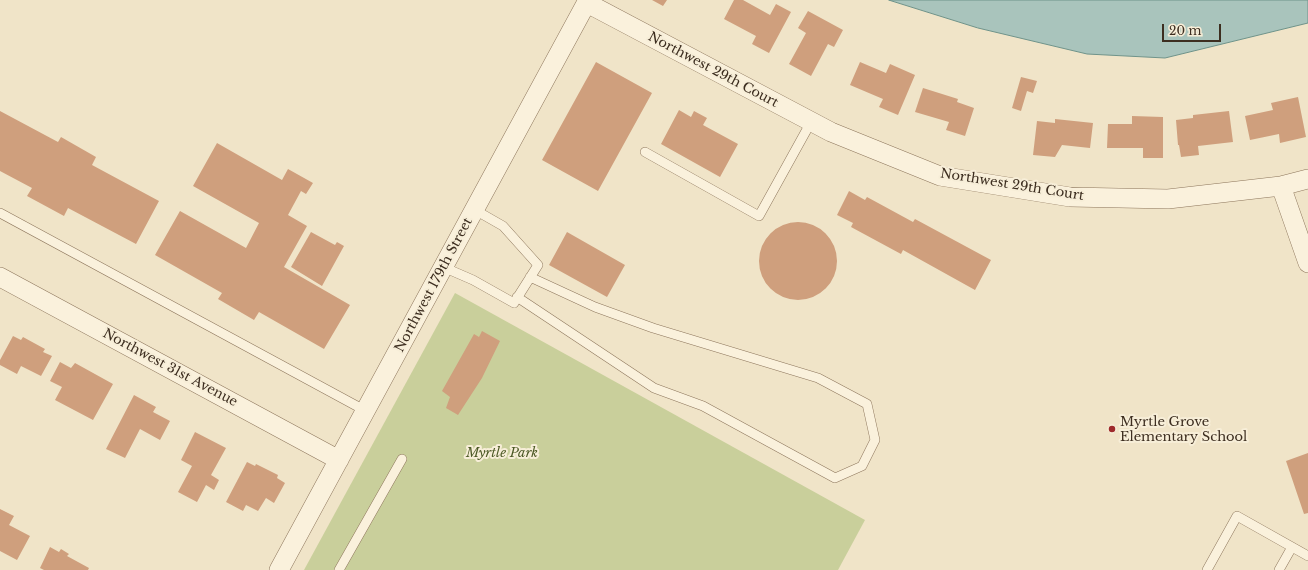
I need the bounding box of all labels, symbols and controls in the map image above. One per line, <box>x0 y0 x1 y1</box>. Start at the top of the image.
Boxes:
scale bar <box>1164 16 1223 42</box>
text: 20 m <box>1169 23 1201 38</box>
street label: Northwest 29th Court <box>645 29 781 111</box>
street label: Northwest 29th Court <box>939 166 1085 204</box>
street label: Northwest 179th Street <box>392 215 476 355</box>
street label: Northwest 31st Avenue <box>100 326 240 410</box>
place label: Myrtle Grove Elementary School <box>1120 414 1247 445</box>
marker: Myrtle Grove Elementary School <box>1107 424 1117 434</box>
park label: Myrtle Park <box>466 445 538 461</box>

